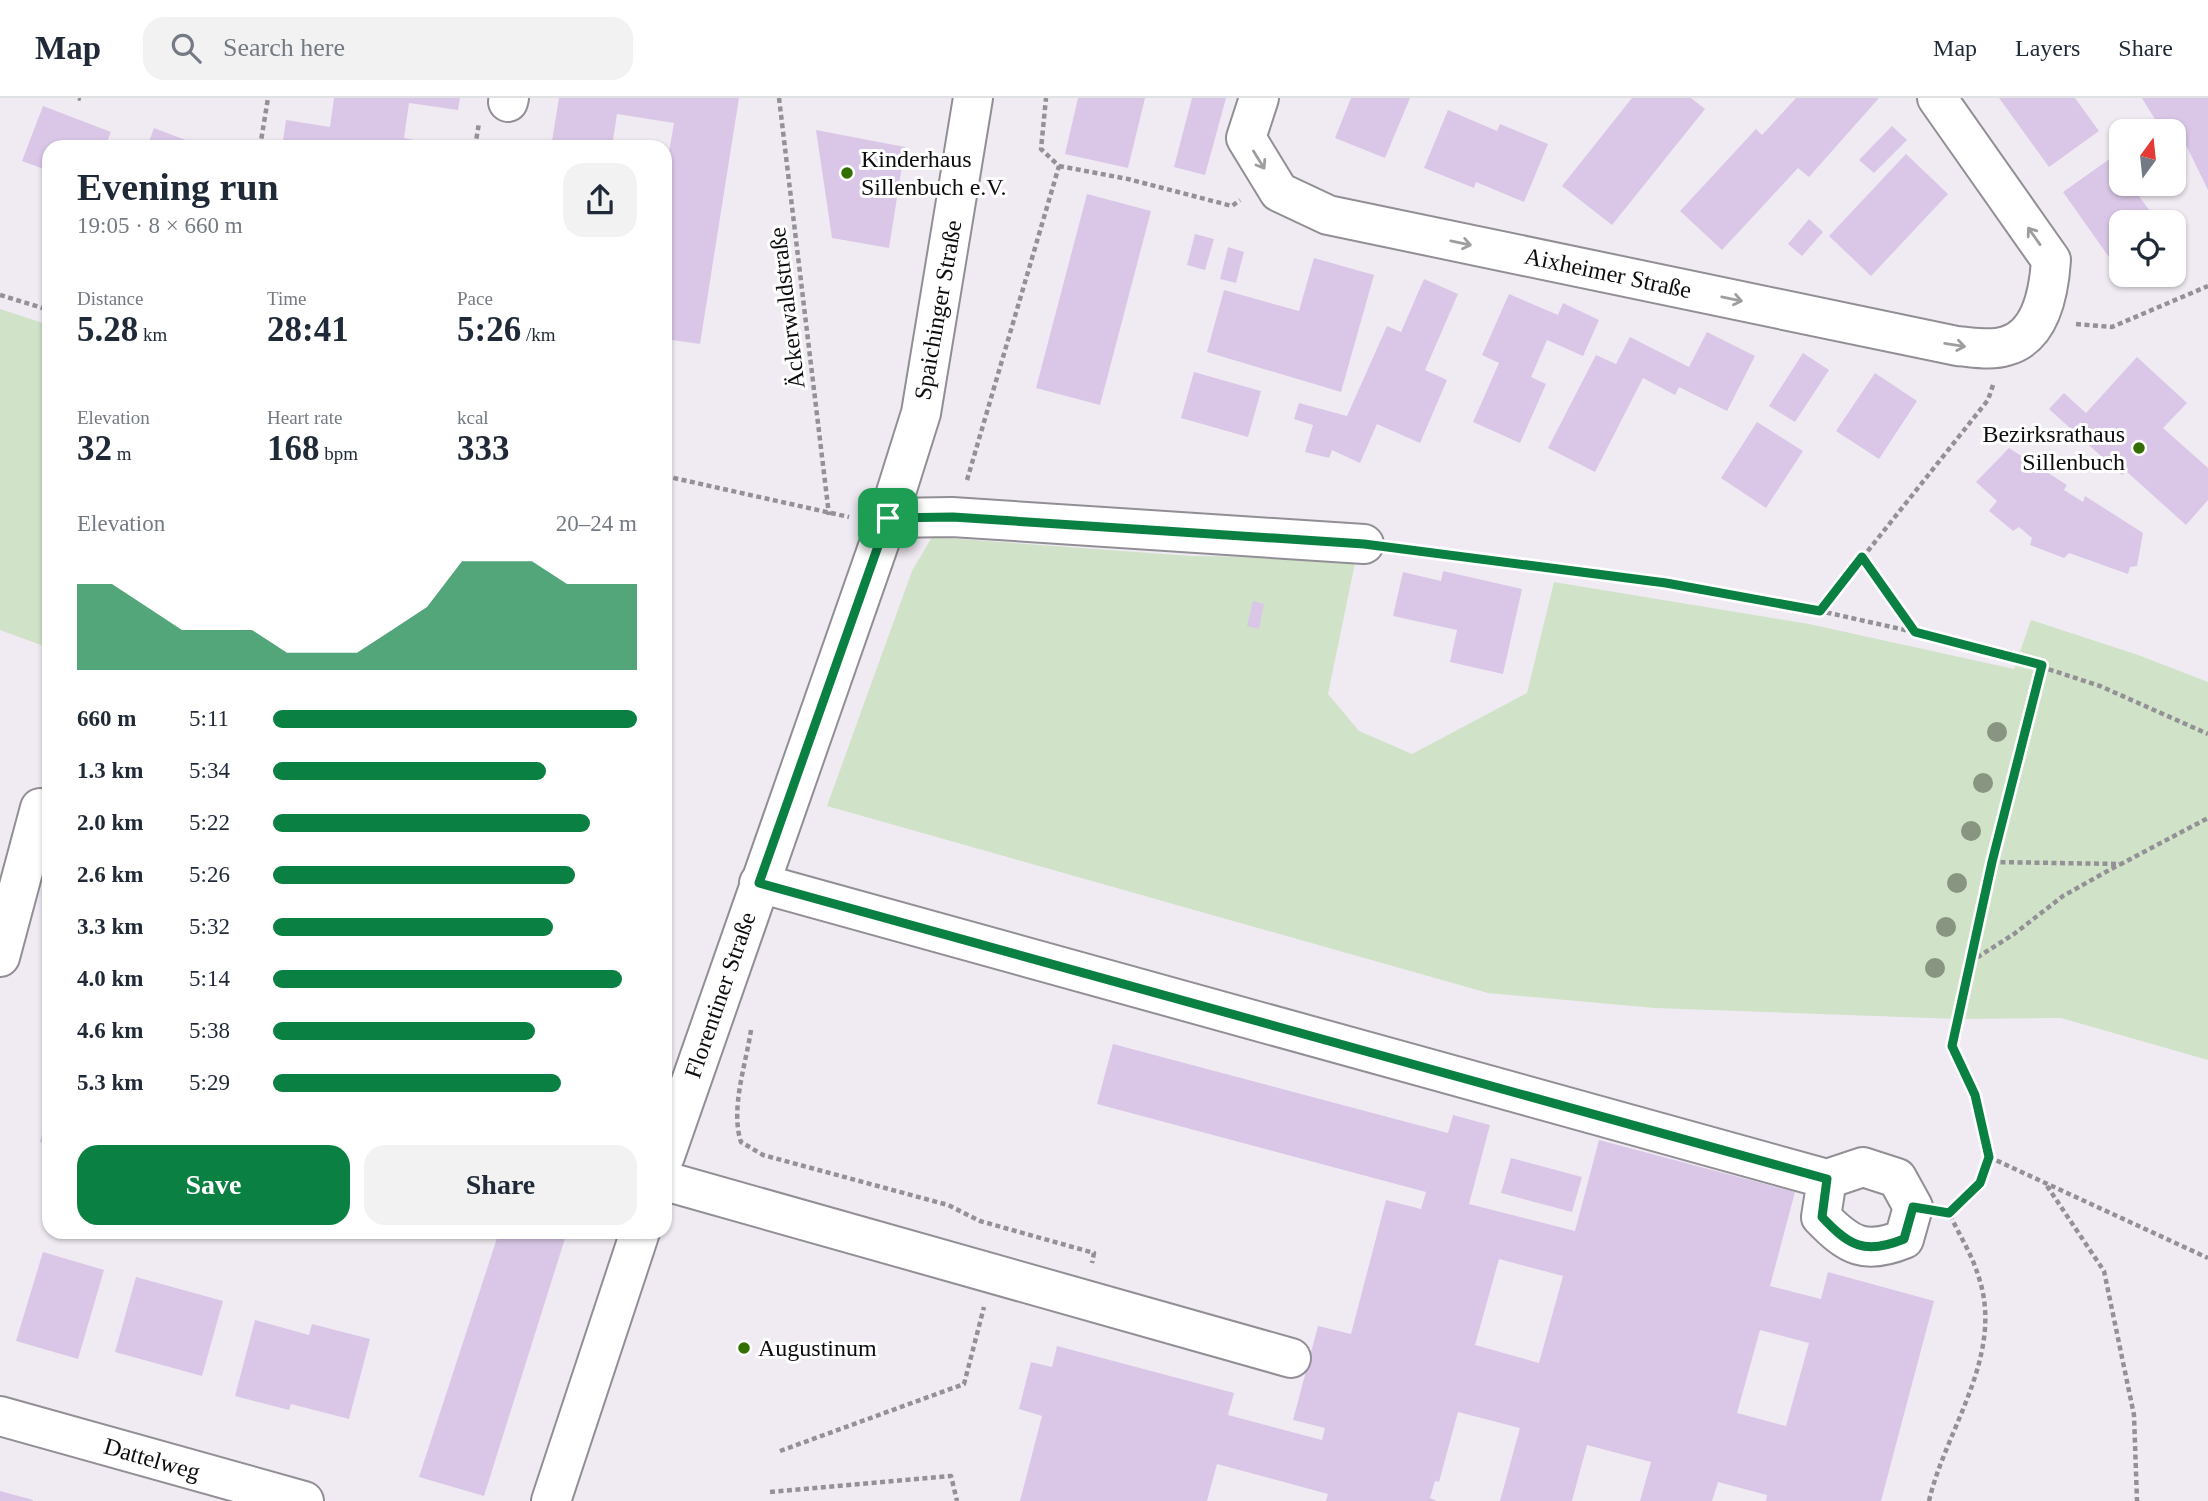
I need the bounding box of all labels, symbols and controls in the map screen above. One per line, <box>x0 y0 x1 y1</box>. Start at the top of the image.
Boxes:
search box <box>143 17 633 80</box>
icon: search <box>167 29 205 67</box>
text: Map <box>35 30 101 66</box>
text: Search here <box>223 33 345 62</box>
text: Map <box>1933 35 1977 61</box>
text: Layers <box>2015 35 2080 61</box>
text: Share <box>2118 35 2173 61</box>
north arrow <box>2109 119 2186 196</box>
map controls <box>2109 119 2186 287</box>
place label: Kinderhaus Sillenbuch e.V. <box>861 146 1007 200</box>
one-way arrow <box>1253 150 1267 170</box>
button: share <box>563 163 637 237</box>
marker: Kinderhaus Sillenbuch e.V. <box>839 165 855 181</box>
text: Evening run <box>77 166 279 208</box>
button: locate <box>2109 210 2186 287</box>
text: 19:05 · 8 × 660 m <box>77 213 243 238</box>
street label: Spaichinger Straße <box>909 218 967 402</box>
street label: Äckerwaldstraße <box>764 226 810 390</box>
one-way arrow <box>2027 227 2041 246</box>
one-way arrow <box>1449 236 1472 250</box>
street label: Aixheimer Straße <box>1522 243 1694 303</box>
text: Distance <box>77 288 143 309</box>
text: Time <box>267 288 306 309</box>
text: Pace <box>457 288 493 309</box>
one-way arrow <box>1720 292 1743 306</box>
text: 5.28 <box>77 310 138 349</box>
text: 28:41 <box>267 310 349 349</box>
text: 5:26 <box>457 310 521 349</box>
text: km <box>138 324 167 345</box>
text: /km <box>521 324 555 345</box>
one-way arrow <box>1943 338 1966 351</box>
text: Elevation <box>77 407 150 428</box>
text: Heart rate <box>267 407 342 428</box>
text: kcal <box>457 407 489 428</box>
place label: Bezirksrathaus Sillenbuch <box>1982 421 2125 475</box>
text: 32 <box>77 429 112 468</box>
text: 168 <box>267 429 320 468</box>
text: 333 <box>457 429 510 468</box>
marker: Bezirksrathaus Sillenbuch <box>2131 440 2147 456</box>
text: m <box>112 443 132 464</box>
text: bpm <box>320 443 358 464</box>
pin <box>858 488 918 548</box>
icon: arrive <box>869 499 907 537</box>
text: Elevation <box>77 511 165 536</box>
text: 20–24 m <box>556 511 637 536</box>
text: 660 m <box>77 706 136 731</box>
text: 5:11 <box>189 706 229 731</box>
text: 1.3 km <box>77 758 143 783</box>
text: 5:34 <box>189 758 230 783</box>
text: 2.0 km <box>77 810 143 835</box>
text: 5:22 <box>189 810 230 835</box>
text: 2.6 km <box>77 862 143 887</box>
text: 5:26 <box>189 862 230 887</box>
street label: Florentiner Straße <box>679 909 761 1081</box>
text: 3.3 km <box>77 914 143 939</box>
text: 5:32 <box>189 914 230 939</box>
text: 4.0 km <box>77 966 143 991</box>
text: 5:14 <box>189 966 230 991</box>
text: 4.6 km <box>77 1018 143 1043</box>
text: 5:38 <box>189 1018 230 1043</box>
text: 5.3 km <box>77 1070 143 1095</box>
text: 5:29 <box>189 1070 230 1095</box>
button: Save <box>77 1145 350 1225</box>
button: Share <box>364 1145 637 1225</box>
place label: Augustinum <box>758 1335 877 1361</box>
marker: Augustinum <box>736 1340 752 1356</box>
street label: Dattelweg <box>101 1433 203 1485</box>

